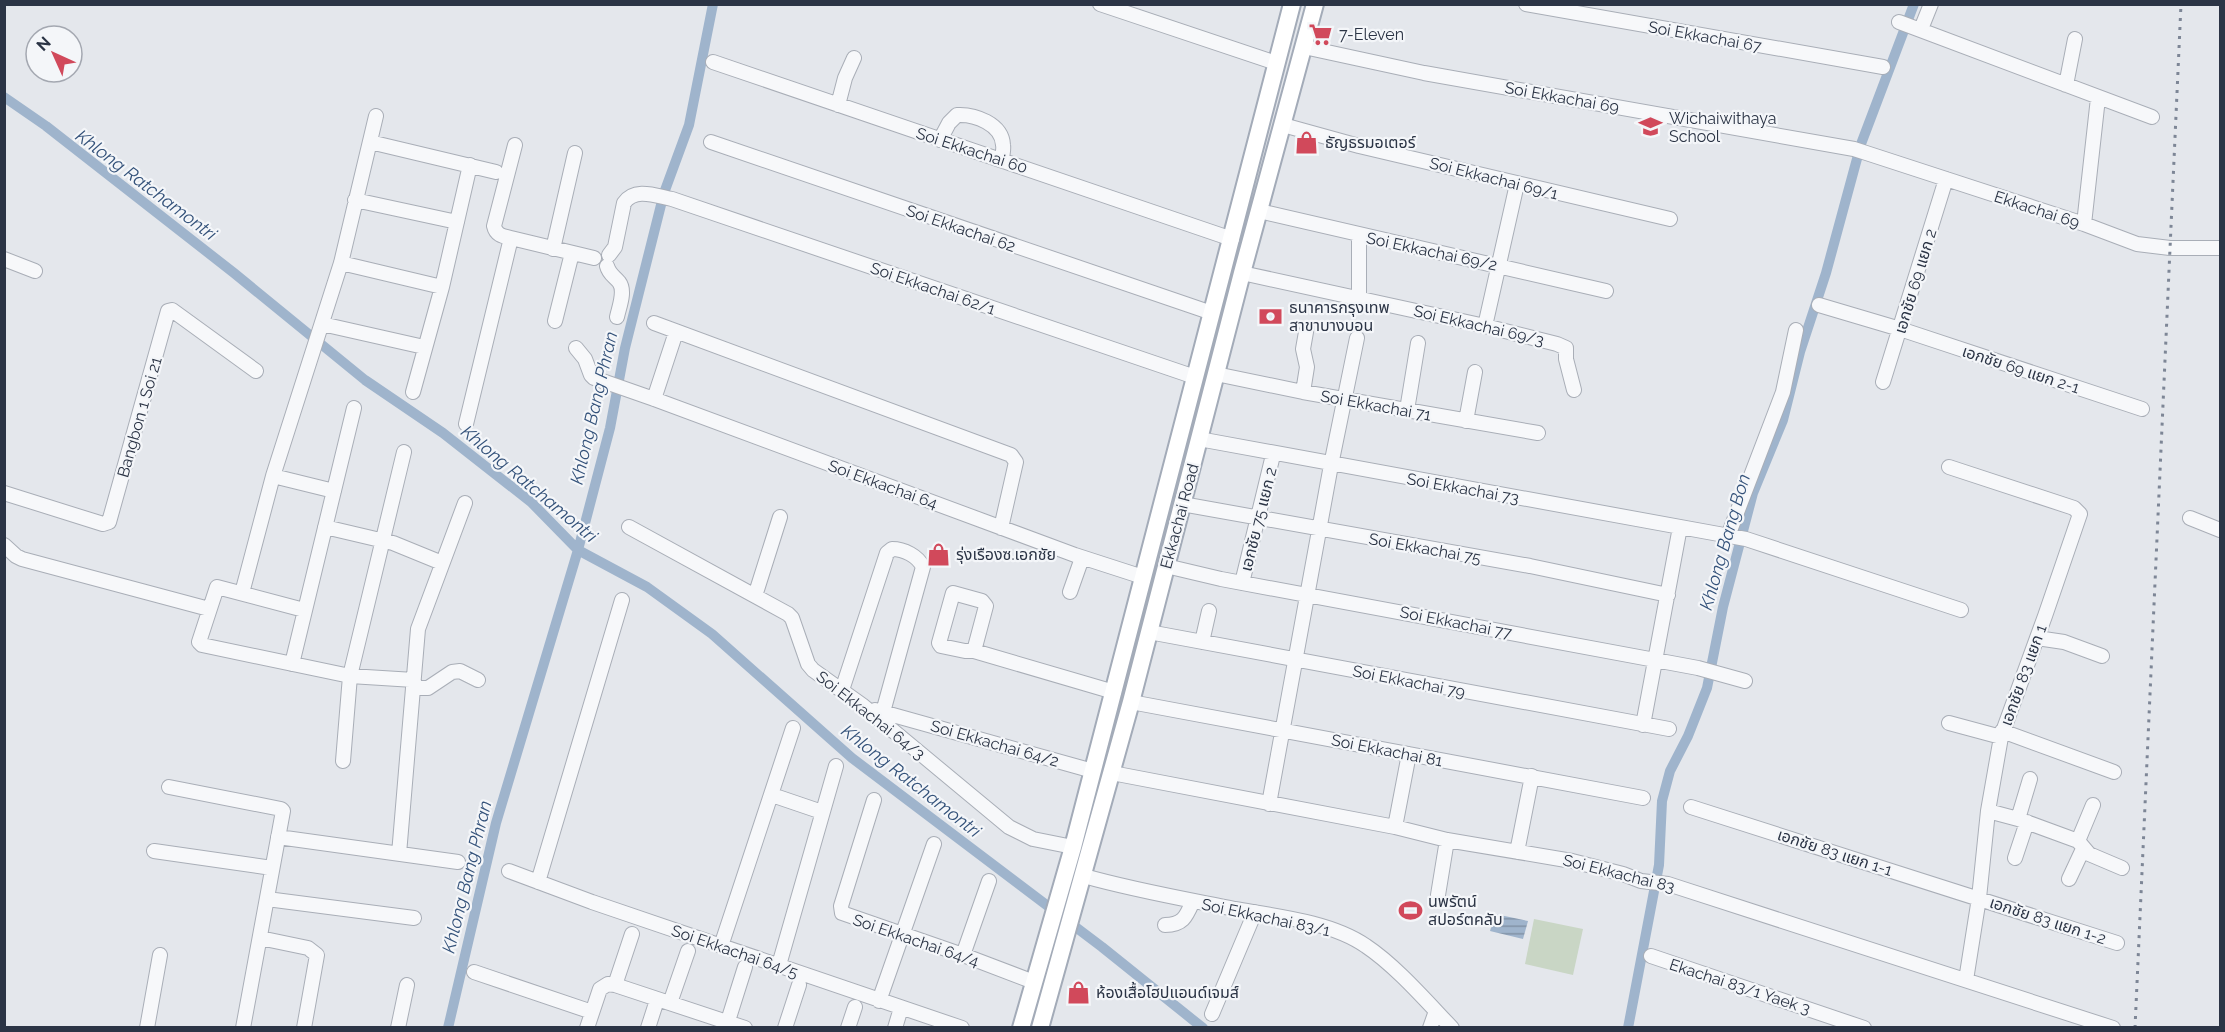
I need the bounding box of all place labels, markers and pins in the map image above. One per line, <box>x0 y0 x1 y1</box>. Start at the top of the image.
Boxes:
supermarket icon: 7-Eleven <box>1308 21 1334 47</box>
place label: 7-Eleven <box>1339 25 1404 44</box>
place label: Wichaiwithaya School <box>1669 109 1776 146</box>
school or university icon: Wichaiwithaya School <box>1638 114 1664 140</box>
shop icon: ธัญธรมอเตอร์ <box>1294 129 1320 155</box>
place label: ธัญธรมอเตอร์ <box>1325 133 1416 152</box>
place label: ธนาคารกรุงเทพ สาขาบางบอน <box>1289 298 1390 335</box>
bank icon: ธนาคารกรุงเทพ สาขาบางบอน <box>1258 303 1284 329</box>
shop icon: รุ่งเรืองซ.เอกชัย <box>925 541 951 567</box>
place label: รุ่งเรืองซ.เอกชัย <box>956 545 1056 564</box>
place label: นพรัตน์ สปอร์ตคลับ <box>1428 892 1503 929</box>
sports icon: นพรัตน์ สปอร์ตคลับ <box>1397 897 1423 923</box>
shop icon: ห้องเสื้อโฮปแอนด์เจมส์ <box>1065 979 1091 1005</box>
place label: ห้องเสื้อโฮปแอนด์เจมส์ <box>1096 981 1239 1002</box>

